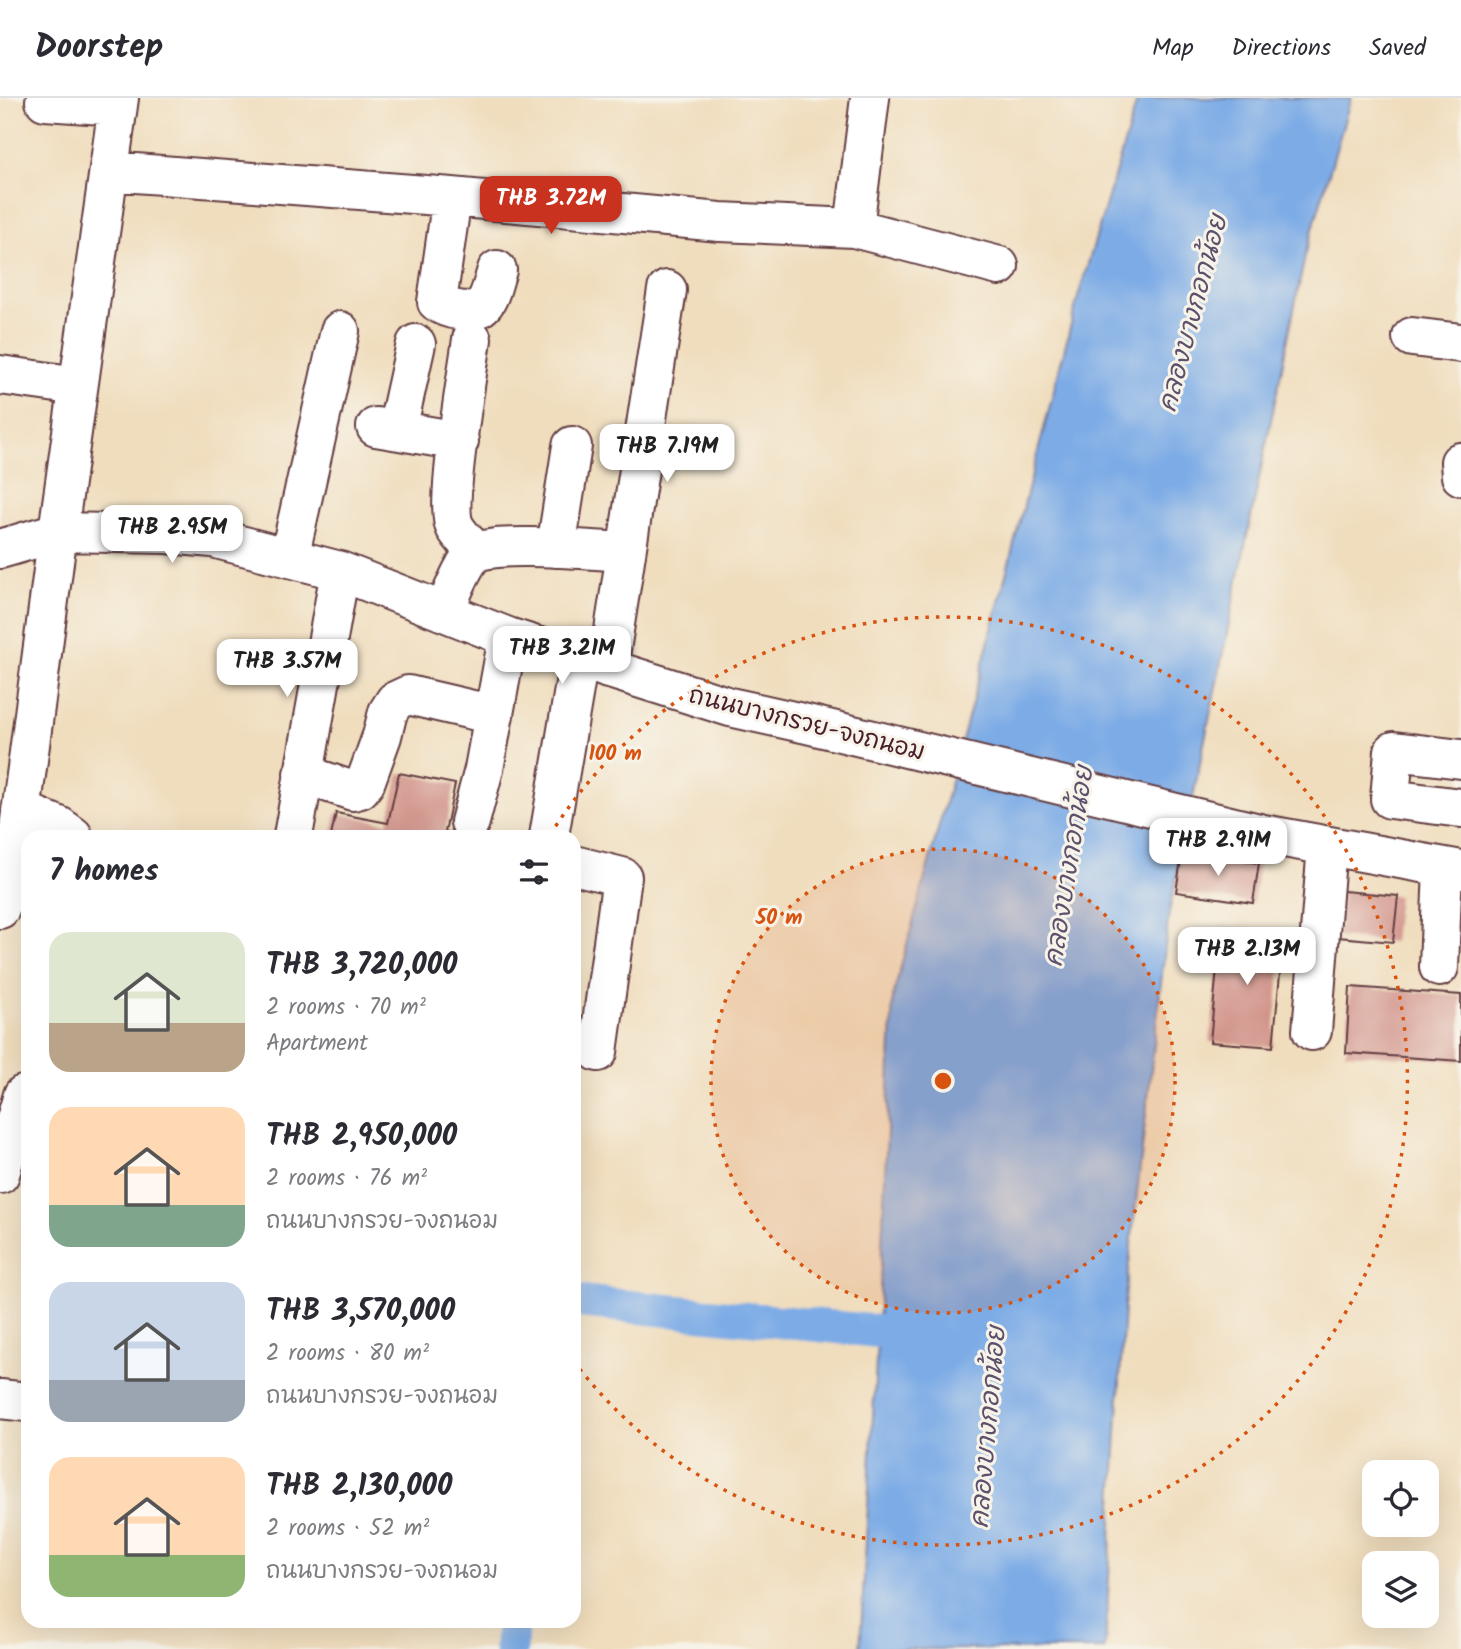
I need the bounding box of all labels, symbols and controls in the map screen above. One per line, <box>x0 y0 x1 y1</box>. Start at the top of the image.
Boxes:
text: Doorstep <box>35 22 163 75</box>
text: Map <box>1152 29 1194 68</box>
text: Directions <box>1232 29 1331 68</box>
text: Saved <box>1369 29 1426 68</box>
pin: THB 3.72M <box>471 176 631 236</box>
text: THB 3.72M <box>496 181 606 217</box>
water label: คลองบางกอกน้อย <box>1147 208 1241 417</box>
pin: THB 7.19M <box>587 424 747 484</box>
text: THB 7.19M <box>616 429 718 465</box>
pin: THB 2.95M <box>92 505 252 565</box>
text: THB 2.95M <box>117 510 227 546</box>
pin: THB 3.21M <box>482 626 642 686</box>
text: THB 3.21M <box>509 631 615 667</box>
pin: THB 3.57M <box>207 640 367 699</box>
text: THB 3.57M <box>233 644 341 680</box>
street label: ถนนบางกรวย-จงถนอม <box>684 676 929 773</box>
text: 100 m <box>588 738 642 771</box>
water label: คลองบางกอกน้อย <box>1033 761 1107 970</box>
pin: THB 2.91M <box>1138 818 1298 878</box>
text: THB 2.91M <box>1165 823 1271 859</box>
text: 7 homes <box>49 848 159 896</box>
icon: filters <box>515 853 553 891</box>
text: 50 m <box>755 902 802 935</box>
pin: THB 2.13M <box>1167 928 1327 987</box>
text: THB 2.13M <box>1194 932 1300 968</box>
text: THB 3,720,000 <box>266 942 457 990</box>
icon: home <box>105 960 189 1044</box>
text: 2 rooms · 70 m² <box>266 990 426 1026</box>
text: Apartment <box>266 1026 368 1062</box>
centre of rings <box>931 1069 955 1093</box>
text: THB 2,950,000 <box>266 1113 457 1161</box>
icon: home <box>105 1135 189 1219</box>
text: 2 rooms · 76 m² <box>266 1161 427 1197</box>
text: ถนนบางกรวย-จงถนอม <box>266 1204 498 1240</box>
text: THB 3,570,000 <box>266 1288 455 1336</box>
icon: home <box>105 1310 189 1394</box>
water label: คลองบางกอกน้อย <box>959 1322 1019 1530</box>
text: 2 rooms · 80 m² <box>266 1336 429 1372</box>
text: ถนนบางกรวย-จงถนอม <box>266 1379 498 1415</box>
map controls <box>1362 1460 1439 1628</box>
button: locate <box>1362 1460 1439 1537</box>
text: THB 2,130,000 <box>266 1463 452 1511</box>
icon: home <box>105 1485 189 1569</box>
text: 2 rooms · 52 m² <box>266 1511 429 1547</box>
button: layers <box>1362 1551 1439 1628</box>
text: ถนนบางกรวย-จงถนอม <box>266 1554 498 1590</box>

